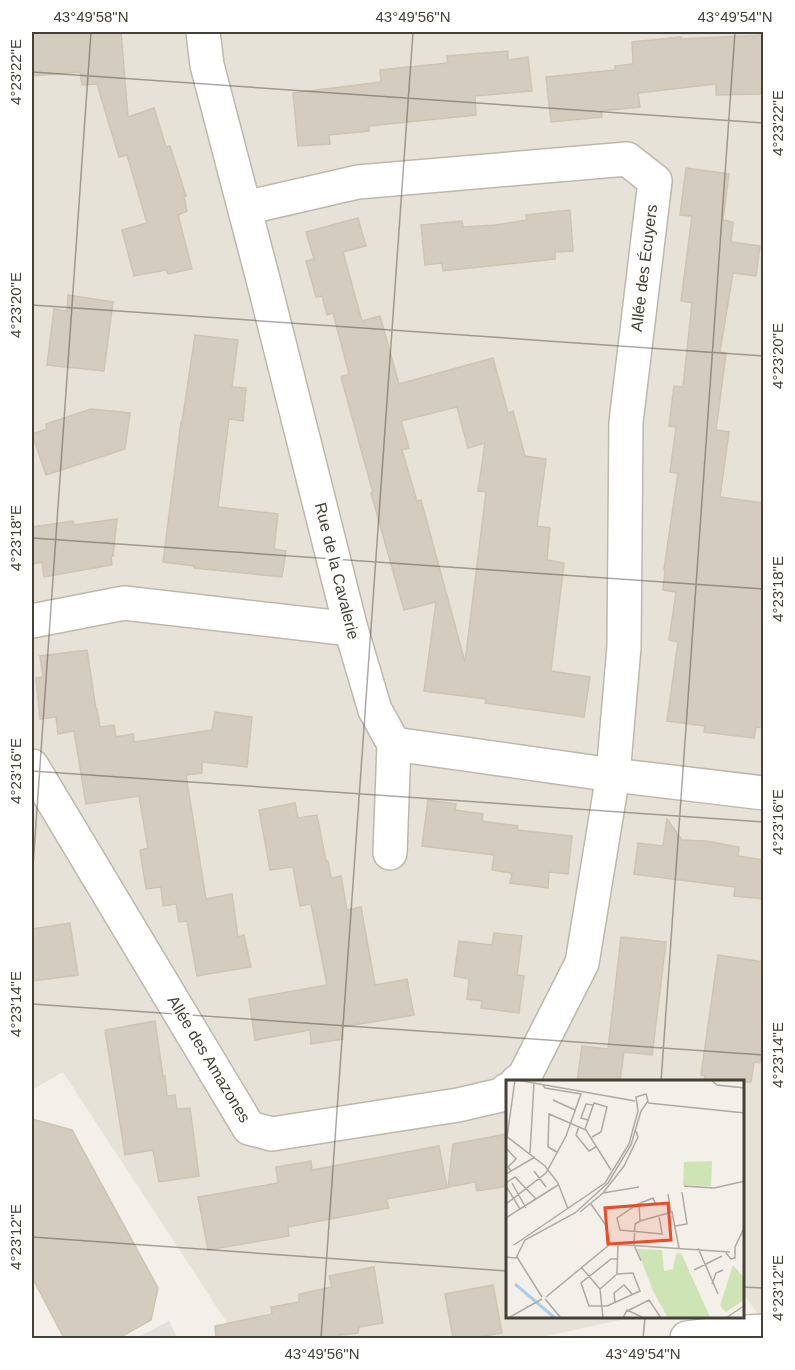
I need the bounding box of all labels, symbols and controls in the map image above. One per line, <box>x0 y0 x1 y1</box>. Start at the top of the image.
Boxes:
text: 43°49'58"N <box>53 8 129 25</box>
text: 43°49'56"N <box>375 8 451 25</box>
text: 43°49'54"N <box>697 8 773 25</box>
text: 4°23'22"E <box>7 39 24 105</box>
text: 4°23'22"E <box>769 90 786 156</box>
street label: Allée des Écuyers <box>627 203 660 333</box>
text: 4°23'20"E <box>7 272 24 338</box>
text: 4°23'20"E <box>769 323 786 389</box>
street label: Rue de la Cavalerie <box>312 501 362 641</box>
text: 4°23'18"E <box>7 505 24 571</box>
text: 4°23'18"E <box>769 556 786 622</box>
text: 4°23'16"E <box>7 738 24 804</box>
text: 4°23'16"E <box>769 789 786 855</box>
text: 4°23'14"E <box>7 971 24 1037</box>
street label: Allée des Amazones <box>164 992 254 1126</box>
text: 4°23'14"E <box>769 1022 786 1088</box>
inset map <box>506 1080 744 1319</box>
text: 4°23'12"E <box>7 1204 24 1270</box>
text: 4°23'12"E <box>769 1255 786 1321</box>
text: 43°49'56"N <box>284 1345 360 1362</box>
text: 43°49'54"N <box>605 1345 681 1362</box>

